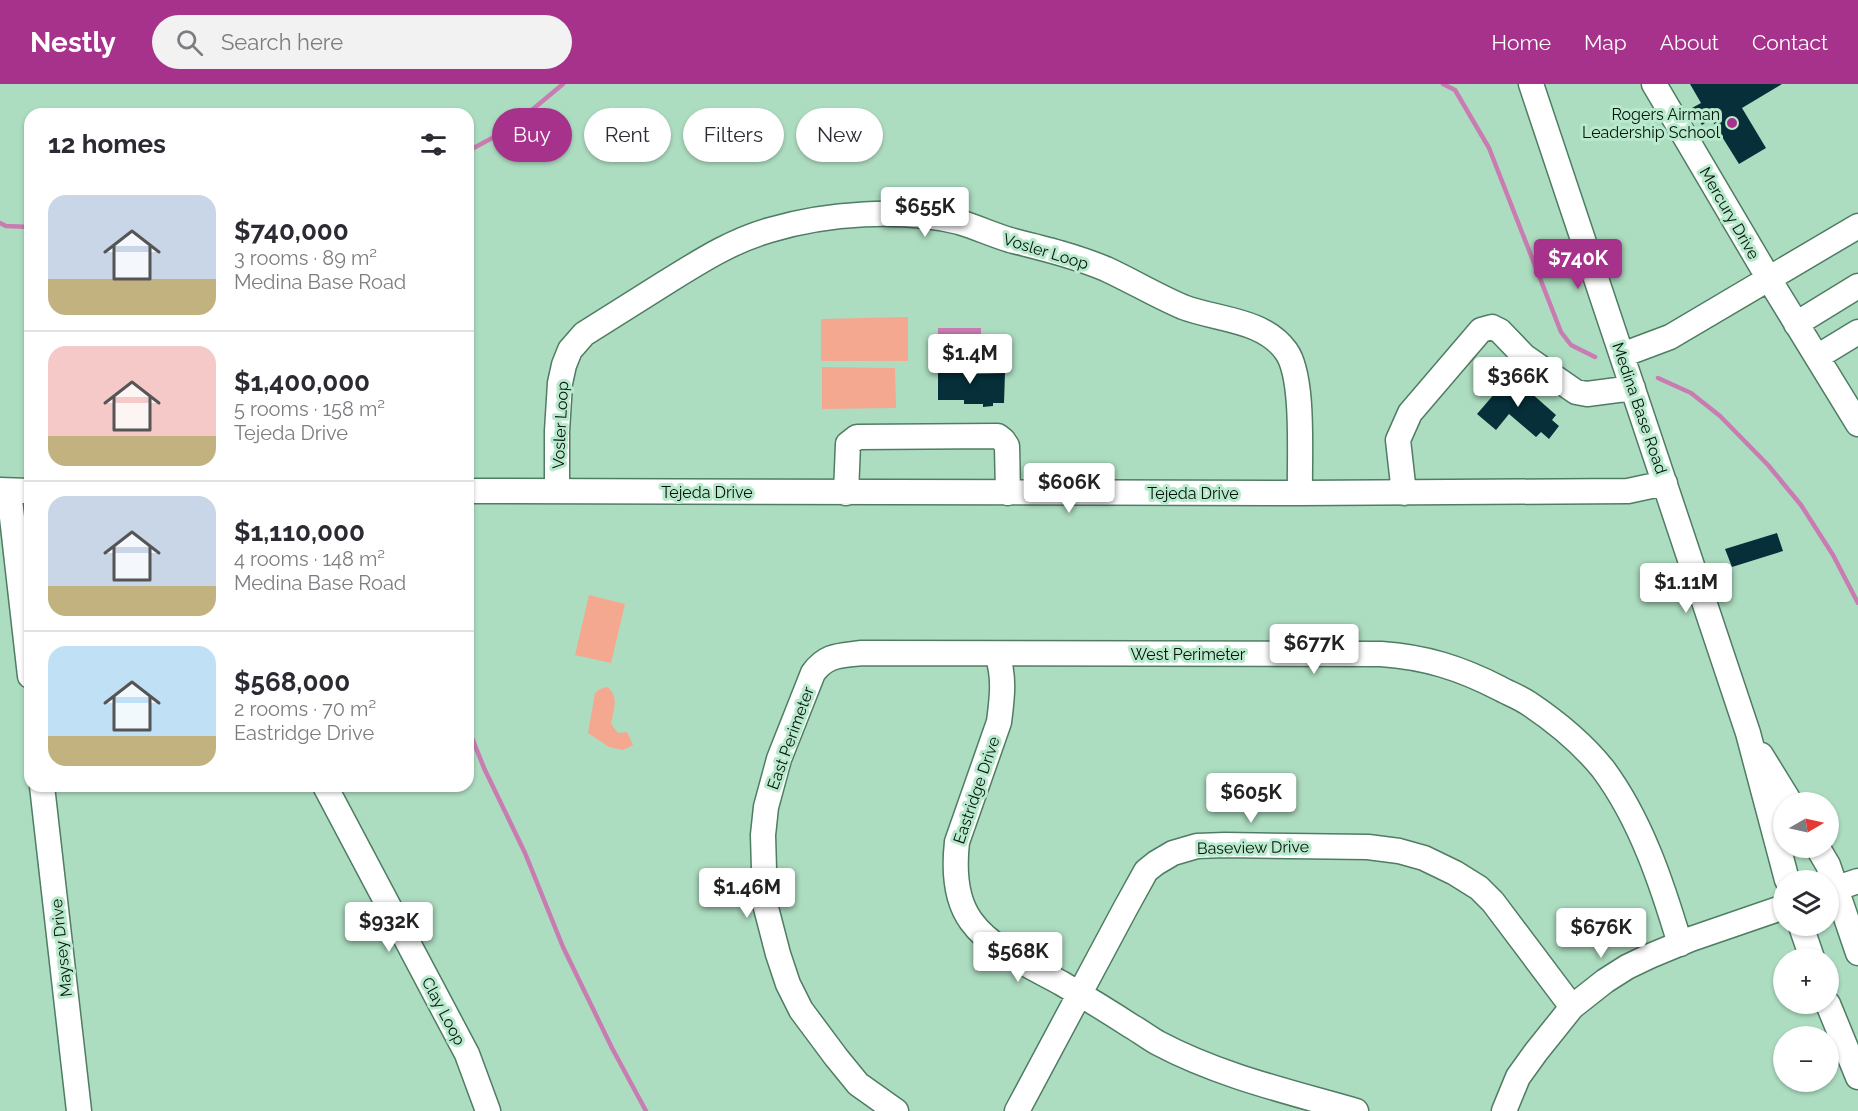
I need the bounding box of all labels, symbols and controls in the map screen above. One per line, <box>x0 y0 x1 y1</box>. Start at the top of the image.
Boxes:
search box <box>152 15 572 69</box>
text: Nestly <box>30 26 116 59</box>
icon: search <box>173 26 206 59</box>
text: Search here <box>221 29 343 55</box>
text: Home <box>1492 30 1551 55</box>
text: Map <box>1584 30 1627 55</box>
text: About <box>1660 30 1719 55</box>
text: Contact <box>1752 30 1828 55</box>
place label: Rogers Airman Leadership School <box>1582 105 1721 142</box>
chip: Buy <box>492 108 572 162</box>
chip: Rent <box>584 108 671 162</box>
chip: Filters <box>683 108 784 162</box>
chip: New <box>796 108 883 162</box>
marker: Rogers Airman Leadership School <box>1725 116 1739 130</box>
icon: filters <box>417 128 450 161</box>
text: 12 homes <box>48 129 166 159</box>
street label: Mercury Drive <box>1696 164 1764 263</box>
pin: $655K <box>883 187 967 238</box>
text: $655K <box>895 194 955 218</box>
text: $740,000 <box>234 216 349 246</box>
icon: home <box>96 219 168 291</box>
street label: Vosler Loop <box>1001 230 1091 273</box>
pin: $740K <box>1536 239 1620 290</box>
text: 3 rooms · 89 m² <box>234 246 377 270</box>
text: $740K <box>1548 246 1608 270</box>
text: Medina Base Road <box>234 270 406 294</box>
pin: $1.4M <box>928 334 1012 385</box>
street label: Medina Base Road <box>1608 340 1671 476</box>
text: $1.4M <box>942 341 998 365</box>
pin: $366K <box>1476 357 1560 408</box>
text: $366K <box>1487 364 1549 388</box>
text: $1,400,000 <box>234 367 370 397</box>
icon: home <box>96 370 168 442</box>
street label: Vosler Loop <box>549 380 572 470</box>
text: 5 rooms · 158 m² <box>234 397 385 421</box>
text: Tejeda Drive <box>234 421 348 445</box>
pin: $606K <box>1027 463 1111 514</box>
text: $606K <box>1038 470 1100 494</box>
street label: Tejeda Drive <box>661 483 753 502</box>
street label: Tejeda Drive <box>1147 484 1239 503</box>
text: $1,110,000 <box>234 517 365 547</box>
icon: home <box>96 520 168 592</box>
text: 4 rooms · 148 m² <box>234 547 385 571</box>
pin: $1.11M <box>1637 563 1735 614</box>
text: $1.11M <box>1654 570 1718 594</box>
text: Medina Base Road <box>234 571 406 595</box>
pin: $677K <box>1272 624 1356 675</box>
text: $677K <box>1284 631 1344 655</box>
street label: West Perimeter <box>1131 645 1246 664</box>
text: $568,000 <box>234 667 350 697</box>
icon: home <box>96 670 168 742</box>
street label: East Perimeter <box>763 684 818 792</box>
text: 2 rooms · 70 m² <box>234 697 376 721</box>
text: Eastridge Drive <box>234 721 374 745</box>
street label: Eastridge Drive <box>949 734 1004 846</box>
pin: $605K <box>1209 773 1293 824</box>
text: $605K <box>1220 780 1282 804</box>
north arrow <box>1773 792 1839 858</box>
map controls <box>1773 792 1839 1092</box>
street label: Baseview Drive <box>1197 837 1309 858</box>
pin: $1.46M <box>698 868 796 919</box>
button: layers <box>1773 870 1839 936</box>
text: $1.46M <box>713 875 781 899</box>
street label: Maysey Drive <box>47 898 76 998</box>
pin: $932K <box>347 902 431 953</box>
pin: $676K <box>1559 908 1643 959</box>
text: $932K <box>359 909 419 933</box>
text: $676K <box>1570 915 1632 939</box>
pin: $568K <box>976 932 1060 983</box>
text: $568K <box>987 939 1049 963</box>
button: + <box>1773 948 1839 1014</box>
street label: Clay Loop <box>418 974 469 1049</box>
button: − <box>1773 1026 1839 1092</box>

